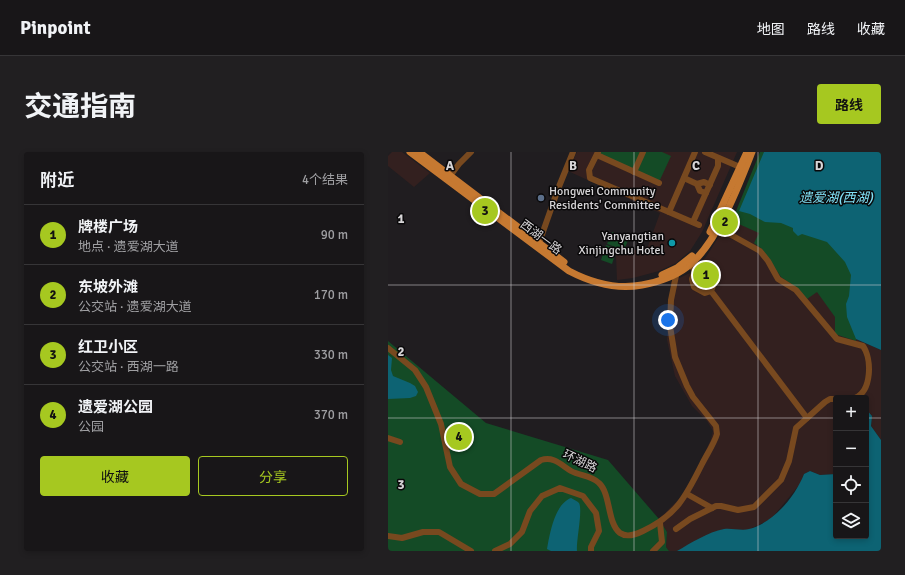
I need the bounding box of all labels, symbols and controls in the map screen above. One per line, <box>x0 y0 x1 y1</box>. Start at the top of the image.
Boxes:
text: Pinpoint <box>20 16 91 40</box>
text: 地图 <box>757 21 785 38</box>
text: 路线 <box>807 21 835 38</box>
text: 收藏 <box>857 21 885 38</box>
button: 路线 <box>817 84 881 124</box>
text: 交通指南 <box>24 90 136 124</box>
text: A <box>446 158 455 174</box>
text: B <box>569 158 577 174</box>
text: C <box>692 158 700 174</box>
text: D <box>815 158 824 174</box>
text: 附近 <box>40 170 74 191</box>
text: 4个结果 <box>302 172 348 188</box>
place label: Hongwei Community Residents' Committee <box>549 184 660 213</box>
water label: 遗爱湖(西湖) <box>799 190 873 206</box>
marker: Hongwei Community Residents' Committee <box>536 193 546 203</box>
pin: 3 <box>472 196 498 226</box>
pin: 2 <box>712 207 738 237</box>
text: 1 <box>397 211 405 227</box>
street label: 西湖一路 <box>517 217 564 258</box>
text: 牌楼广场 <box>78 218 138 236</box>
text: 1 <box>49 227 57 243</box>
text: 90 m <box>321 227 348 243</box>
place label: Yanyangtian Xinjingchu Hotel <box>578 229 664 258</box>
marker: Yanyangtian Xinjingchu Hotel <box>667 238 677 248</box>
text: 地点 · 遗爱湖大道 <box>78 239 179 255</box>
pin: 1 <box>693 260 719 290</box>
text: 东坡外滩 <box>78 278 138 296</box>
text: 2 <box>49 287 57 303</box>
text: 170 m <box>314 287 348 303</box>
text: 公交站 · 遗爱湖大道 <box>78 299 192 315</box>
your location <box>658 310 678 330</box>
text: 红卫小区 <box>78 338 138 356</box>
text: 2 <box>397 344 405 360</box>
text: 3 <box>49 347 57 363</box>
text: 330 m <box>314 347 348 363</box>
text: 公交站 · 西湖一路 <box>78 359 179 375</box>
map controls <box>833 395 869 539</box>
button: + <box>833 395 869 431</box>
text: 遗爱湖公园 <box>78 398 153 416</box>
text: 4 <box>49 407 57 423</box>
text: 370 m <box>314 407 348 423</box>
text: 公园 <box>78 419 104 435</box>
pin: 4 <box>446 422 472 452</box>
button: − <box>833 431 869 467</box>
street label: 环湖路 <box>560 447 599 476</box>
button: 收藏 <box>40 456 190 496</box>
button: 分享 <box>198 456 348 496</box>
button: locate <box>833 467 869 503</box>
text: 3 <box>397 477 405 493</box>
button: layers <box>833 503 869 539</box>

